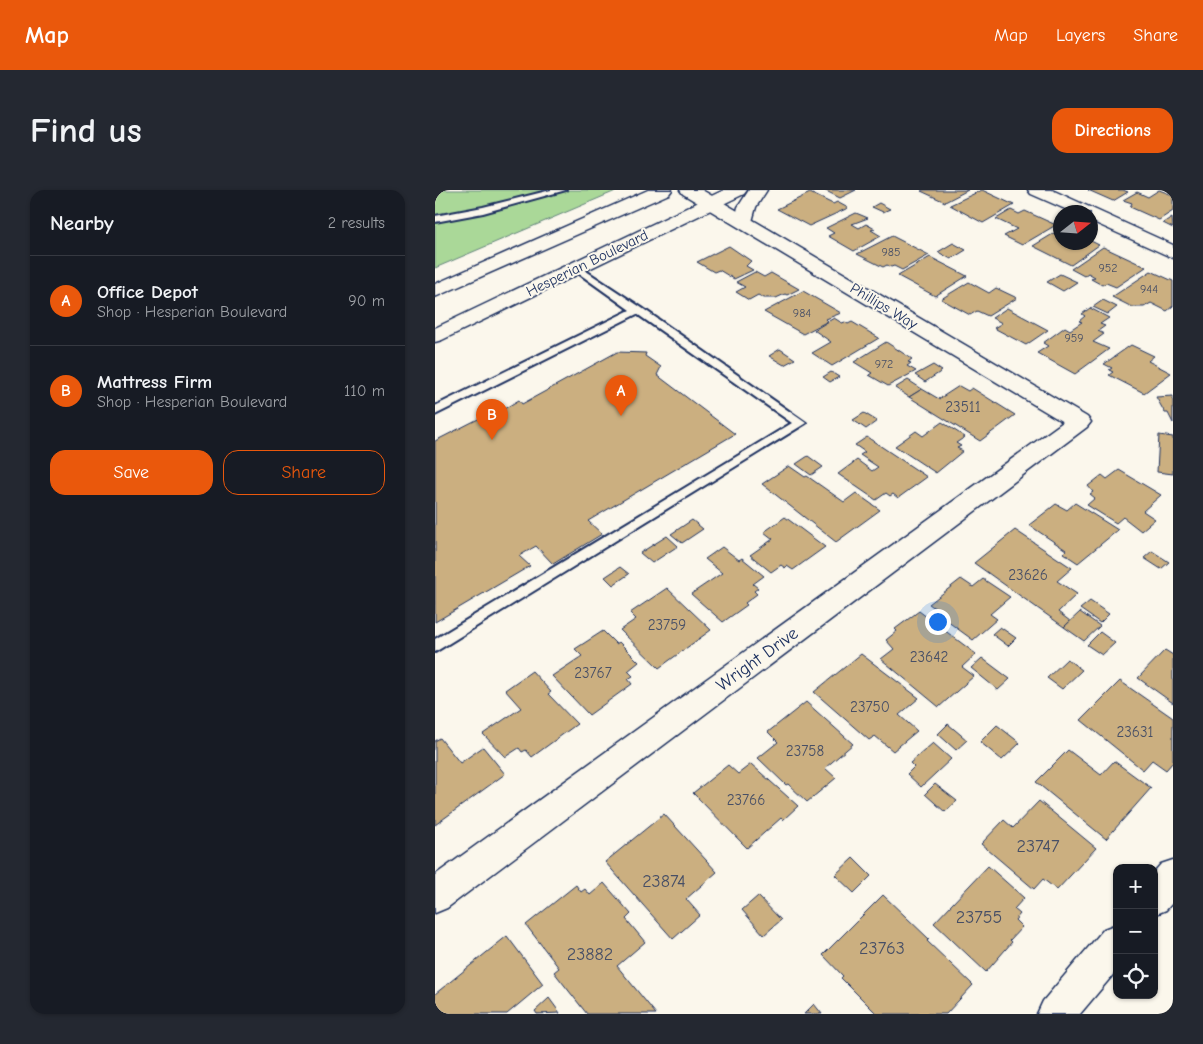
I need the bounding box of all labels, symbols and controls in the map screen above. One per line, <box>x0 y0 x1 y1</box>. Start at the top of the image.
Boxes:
text: Map <box>25 21 69 49</box>
text: Map <box>994 25 1028 46</box>
text: Layers <box>1056 25 1105 46</box>
text: Share <box>1133 25 1178 46</box>
button: Directions <box>1052 108 1173 153</box>
text: Find us <box>30 110 142 151</box>
north arrow <box>1053 205 1098 250</box>
text: Nearby <box>50 211 114 235</box>
text: 2 results <box>328 214 385 232</box>
street label: Hesperian Boulevard <box>523 226 651 300</box>
house number: 985 <box>881 245 901 259</box>
house number: 952 <box>1098 261 1118 275</box>
street label: Phillips Way <box>847 279 921 333</box>
text: Office Depot <box>97 281 198 303</box>
house number: 944 <box>1140 282 1158 296</box>
text: A <box>62 292 70 310</box>
text: 90 m <box>348 292 385 310</box>
text: Shop · Hesperian Boulevard <box>97 303 287 321</box>
house number: 984 <box>793 306 811 320</box>
house number: 959 <box>1064 331 1084 345</box>
house number: 972 <box>875 357 893 371</box>
text: Mattress Firm <box>97 371 212 393</box>
pin: A <box>605 375 637 416</box>
text: B <box>61 382 71 400</box>
text: 110 m <box>344 382 385 400</box>
text: Shop · Hesperian Boulevard <box>97 393 287 411</box>
house number: 23511 <box>945 398 981 416</box>
pin: B <box>476 399 508 440</box>
button: Save <box>50 450 213 495</box>
button: Share <box>223 450 385 495</box>
house number: 23626 <box>1008 566 1048 584</box>
your location <box>925 609 951 635</box>
house number: 23759 <box>648 616 686 634</box>
street label: Wright Drive <box>712 623 802 696</box>
house number: 23642 <box>910 648 948 666</box>
house number: 23767 <box>574 664 612 682</box>
house number: 23750 <box>850 698 890 716</box>
house number: 23631 <box>1116 723 1154 741</box>
house number: 23758 <box>786 742 824 760</box>
house number: 23766 <box>727 791 765 809</box>
house number: 23747 <box>1017 836 1060 857</box>
map controls <box>1113 864 1158 999</box>
button: + <box>1113 864 1158 909</box>
house number: 23874 <box>642 871 686 892</box>
house number: 23755 <box>956 907 1002 928</box>
button: − <box>1113 909 1158 954</box>
house number: 23763 <box>859 938 905 959</box>
house number: 23882 <box>567 944 613 965</box>
button: locate <box>1113 954 1158 999</box>

